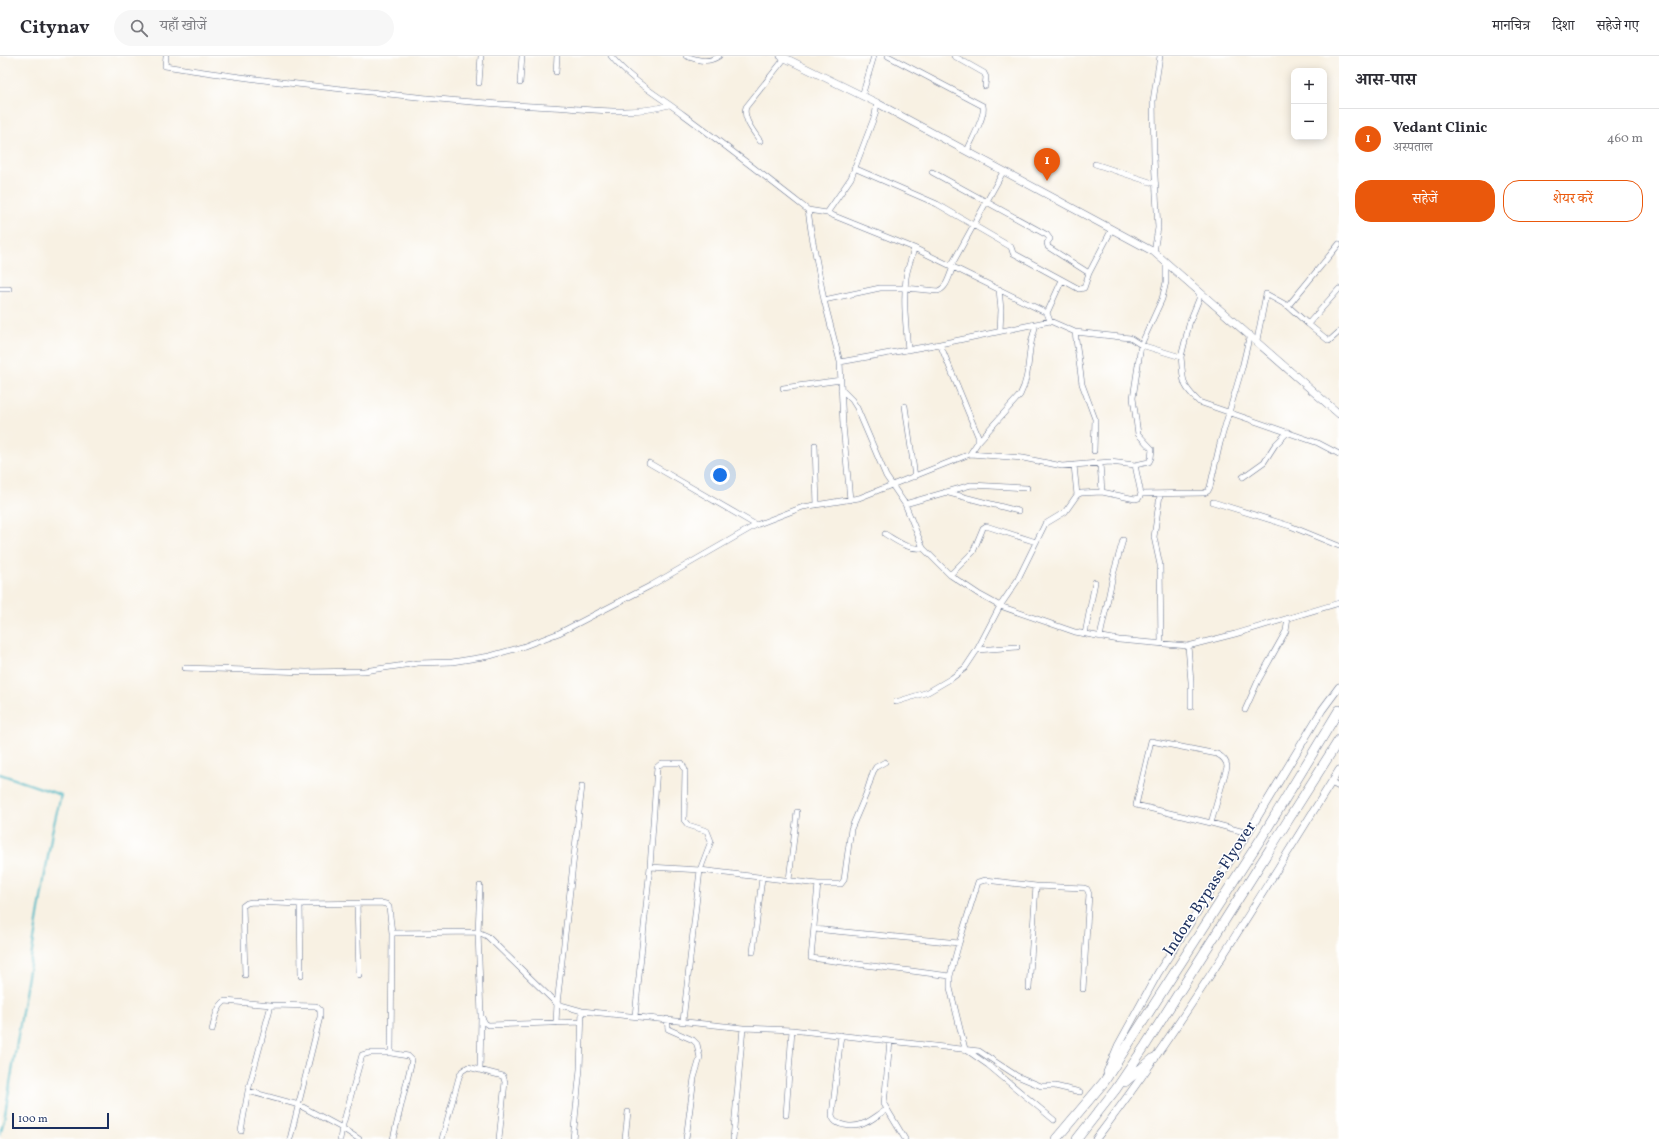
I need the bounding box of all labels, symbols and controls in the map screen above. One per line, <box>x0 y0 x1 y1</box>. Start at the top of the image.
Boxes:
search box <box>114 10 394 46</box>
text: Citynav <box>20 15 90 41</box>
text: यहाँ खोजें <box>160 16 207 37</box>
icon: search <box>128 17 150 39</box>
text: मानचित्र <box>1492 17 1530 36</box>
text: दिशा <box>1552 17 1574 36</box>
text: सहेजे गए <box>1596 17 1639 36</box>
map controls <box>1291 68 1327 140</box>
button: + <box>1291 68 1327 104</box>
text: आस-पास <box>1355 69 1416 92</box>
button: − <box>1291 104 1327 140</box>
text: Vedant Clinic <box>1393 118 1487 139</box>
text: 1 <box>1365 130 1371 148</box>
text: 460 m <box>1607 130 1643 148</box>
text: अस्पताल <box>1393 139 1433 157</box>
pin: 1 <box>1034 148 1060 181</box>
button: सहेजें <box>1355 180 1495 222</box>
button: शेयर करें <box>1503 180 1643 222</box>
your location <box>710 465 730 485</box>
street label: Indore Bypass Flyover <box>1158 817 1262 960</box>
scale bar <box>12 1111 109 1130</box>
text: 100 m <box>18 1112 48 1127</box>

